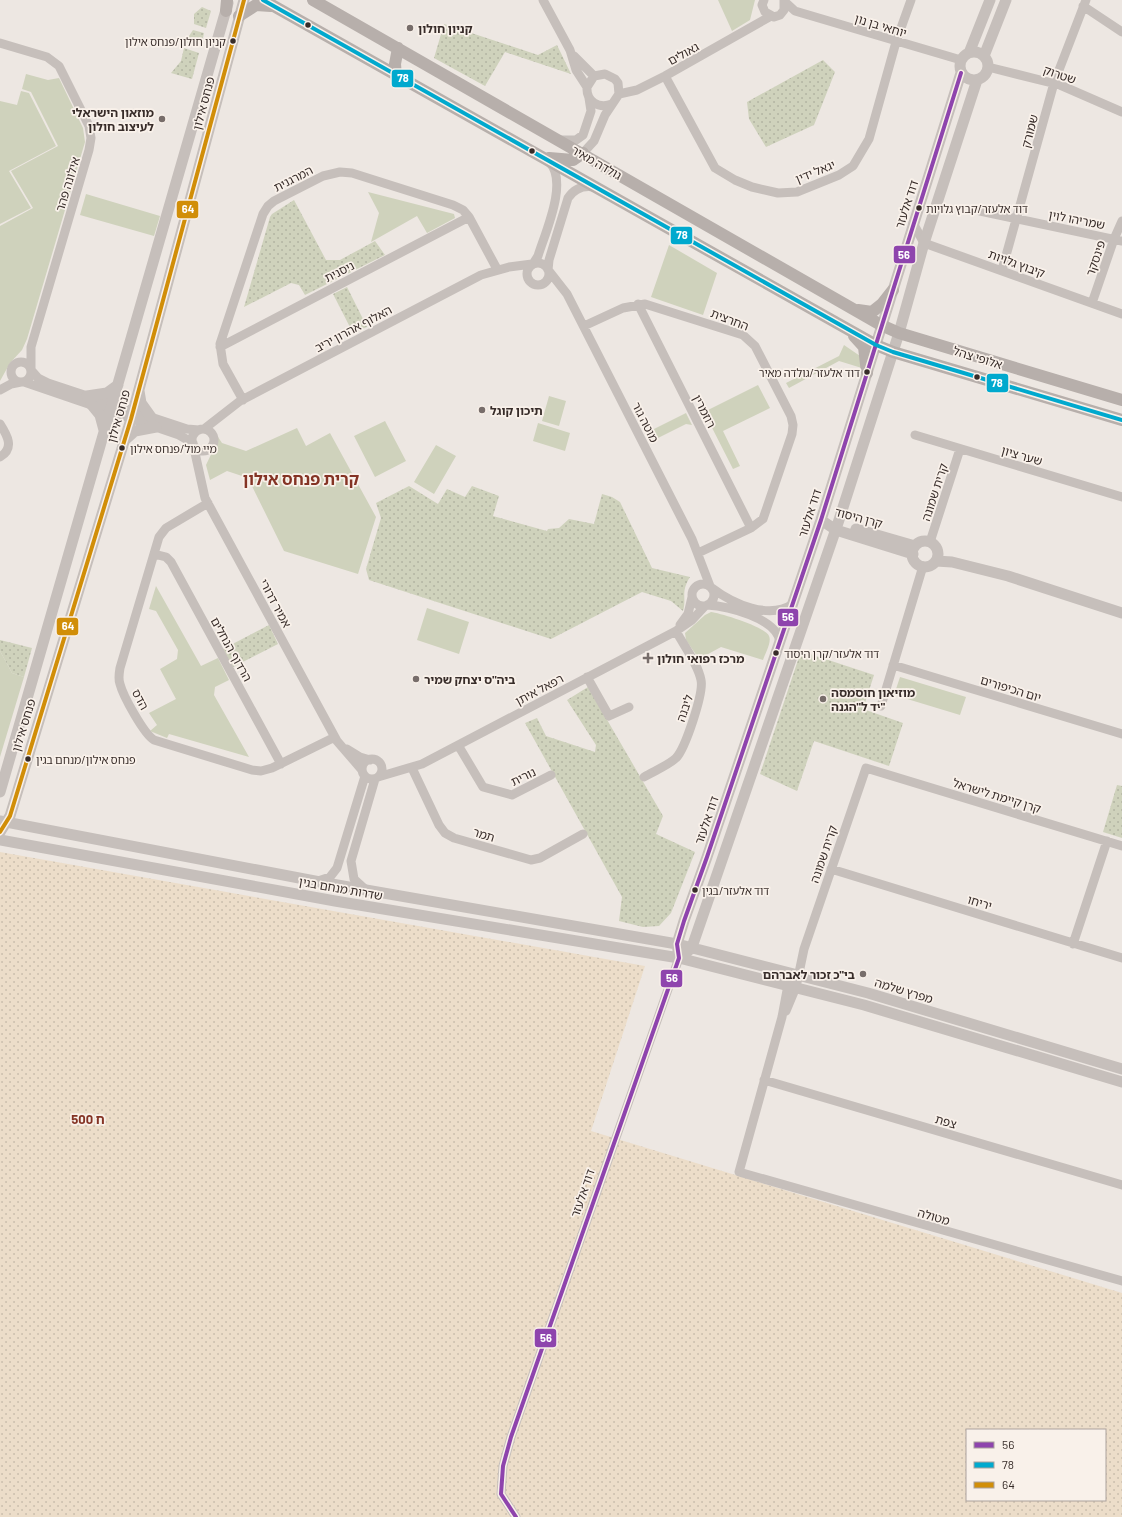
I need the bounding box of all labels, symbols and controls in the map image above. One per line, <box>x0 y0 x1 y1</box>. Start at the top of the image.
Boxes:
street label: יוחאי בן נון <box>853 10 909 40</box>
unlabelled marker <box>303 20 313 30</box>
place label: קניון חולון <box>418 21 473 35</box>
marker: קניון חולון <box>405 23 415 33</box>
place label: קניון חולון/פנחס אילון <box>125 35 226 48</box>
marker: קניון חולון/פנחס אילון <box>228 36 238 46</box>
street label: גאולים <box>665 39 701 67</box>
street label: שטרוק <box>1042 62 1078 86</box>
line badge: 78 <box>391 69 414 88</box>
text: 78 <box>397 71 409 84</box>
street label: פנחס אילון <box>189 75 217 131</box>
place label: מוזאון הישראלי לעיצוב חולון <box>72 105 155 133</box>
street label: שמורק <box>1018 113 1040 149</box>
marker: מוזאון הישראלי לעיצוב חולון <box>157 114 167 124</box>
street label: גולדה מאיר <box>570 142 625 182</box>
unlabelled marker <box>527 146 537 156</box>
street label: אילונה פהר <box>52 155 82 213</box>
street label: יגאל ידין <box>793 157 837 185</box>
street label: המרגנית <box>271 162 315 194</box>
street label: דוד אלעזר <box>892 178 921 230</box>
line badge: 64 <box>176 200 199 219</box>
text: 64 <box>182 202 195 215</box>
place label: דוד אלעזר/קבוץ גלויות <box>926 202 1028 215</box>
marker: דוד אלעזר/קבוץ גלויות <box>914 203 924 213</box>
street label: שמריהו לוין <box>1048 207 1106 231</box>
line badge: 78 <box>670 226 693 245</box>
text: 78 <box>676 228 688 241</box>
street label: פינסקר <box>1082 238 1108 278</box>
line badge: 56 <box>893 245 916 264</box>
street label: קיבוץ גלויות <box>987 246 1048 280</box>
text: 56 <box>898 248 910 261</box>
street label: ניסנית <box>322 258 356 284</box>
street label: האלוף אהרון יריב <box>312 302 394 354</box>
street label: החרצית <box>709 305 751 333</box>
street label: אלופי צהל <box>952 343 1005 371</box>
place label: דוד אלעזר/גולדה מאיר <box>759 366 860 379</box>
marker: דוד אלעזר/גולדה מאיר <box>862 367 872 377</box>
unlabelled marker <box>972 372 982 382</box>
line badge: 78 <box>986 373 1009 393</box>
text: 78 <box>991 376 1003 389</box>
street label: פנחס אילון <box>104 388 132 444</box>
street label: רוזמרין <box>691 392 719 430</box>
street label: מוטה גור <box>630 400 662 444</box>
place label: תיכון קוגל <box>490 403 543 417</box>
marker: תיכון קוגל <box>477 405 487 415</box>
place label: מיי מול/פנחס אילון <box>130 442 217 455</box>
street label: שער ציון <box>1000 442 1044 468</box>
marker: מיי מול/פנחס אילון <box>117 443 127 453</box>
street label: קרית שמונה <box>918 461 950 523</box>
district label: קרית פנחס אילון <box>243 469 360 488</box>
street label: דוד אלעזר <box>795 487 824 539</box>
street label: קרן היסוד <box>834 504 885 530</box>
street label: אמיר דרורי <box>257 576 295 630</box>
line badge: 56 <box>777 608 799 627</box>
text: 56 <box>782 610 794 623</box>
street label: הרדוף הנחלים <box>209 614 255 684</box>
line badge: 64 <box>56 617 79 636</box>
text: 64 <box>62 619 75 632</box>
place label: דוד אלעזר/קרן היסוד <box>784 647 879 660</box>
marker: דוד אלעזר/קרן היסוד <box>771 648 781 658</box>
place label: מרכז רפואי חולון <box>657 651 745 665</box>
marker: מרכז רפואי חולון <box>642 652 654 664</box>
street label: רפאל איתן <box>513 671 565 707</box>
place label: ביה"ס יצחק שמיר <box>424 672 515 686</box>
street label: יום הכיפורים <box>979 672 1043 704</box>
marker: ביה"ס יצחק שמיר <box>411 674 421 684</box>
place label: מוזיאון חוסמסה יד ל"הגנה" <box>831 685 916 713</box>
street label: הדס <box>130 686 152 712</box>
street label: ליבנה <box>673 692 695 724</box>
marker: מוזיאון חוסמסה יד ל"הגנה" <box>818 694 828 704</box>
street label: פנחס אילון <box>8 697 38 753</box>
place label: פנחס אילון/מנחם בגין <box>36 753 136 766</box>
marker: פנחס אילון/מנחם בגין <box>23 754 33 764</box>
street label: נורית <box>508 764 538 788</box>
street label: קרן קיימת לישראל <box>951 775 1043 815</box>
street label: דוד אלעזר <box>691 794 721 846</box>
street label: קרית שמונה <box>807 823 840 885</box>
street label: תמר <box>471 824 497 844</box>
street label: שדרות מנחם בגין <box>298 874 384 902</box>
place label: דוד אלעזר/בגין <box>702 884 769 897</box>
marker: דוד אלעזר/בגין <box>690 885 700 895</box>
street label: יריחו <box>966 892 994 912</box>
place label: בי"כ זכור לאברהם <box>763 967 855 981</box>
line badge: 56 <box>660 969 683 988</box>
marker: בי"כ זכור לאברהם <box>858 969 868 979</box>
text: 56 <box>666 971 678 984</box>
street label: מפרץ שלמה <box>873 974 935 1006</box>
district label: ח 500 <box>71 1111 105 1127</box>
street label: צפת <box>934 1111 959 1131</box>
street label: דוד אלעזר <box>567 1167 597 1219</box>
street label: מטולה <box>916 1205 952 1227</box>
line badge: 56 <box>534 1328 557 1348</box>
text: 56 <box>540 1331 552 1344</box>
legend <box>966 1429 1106 1501</box>
text: 56 <box>1002 1437 1014 1451</box>
text: 78 <box>1002 1457 1014 1471</box>
text: 64 <box>1002 1477 1015 1491</box>

